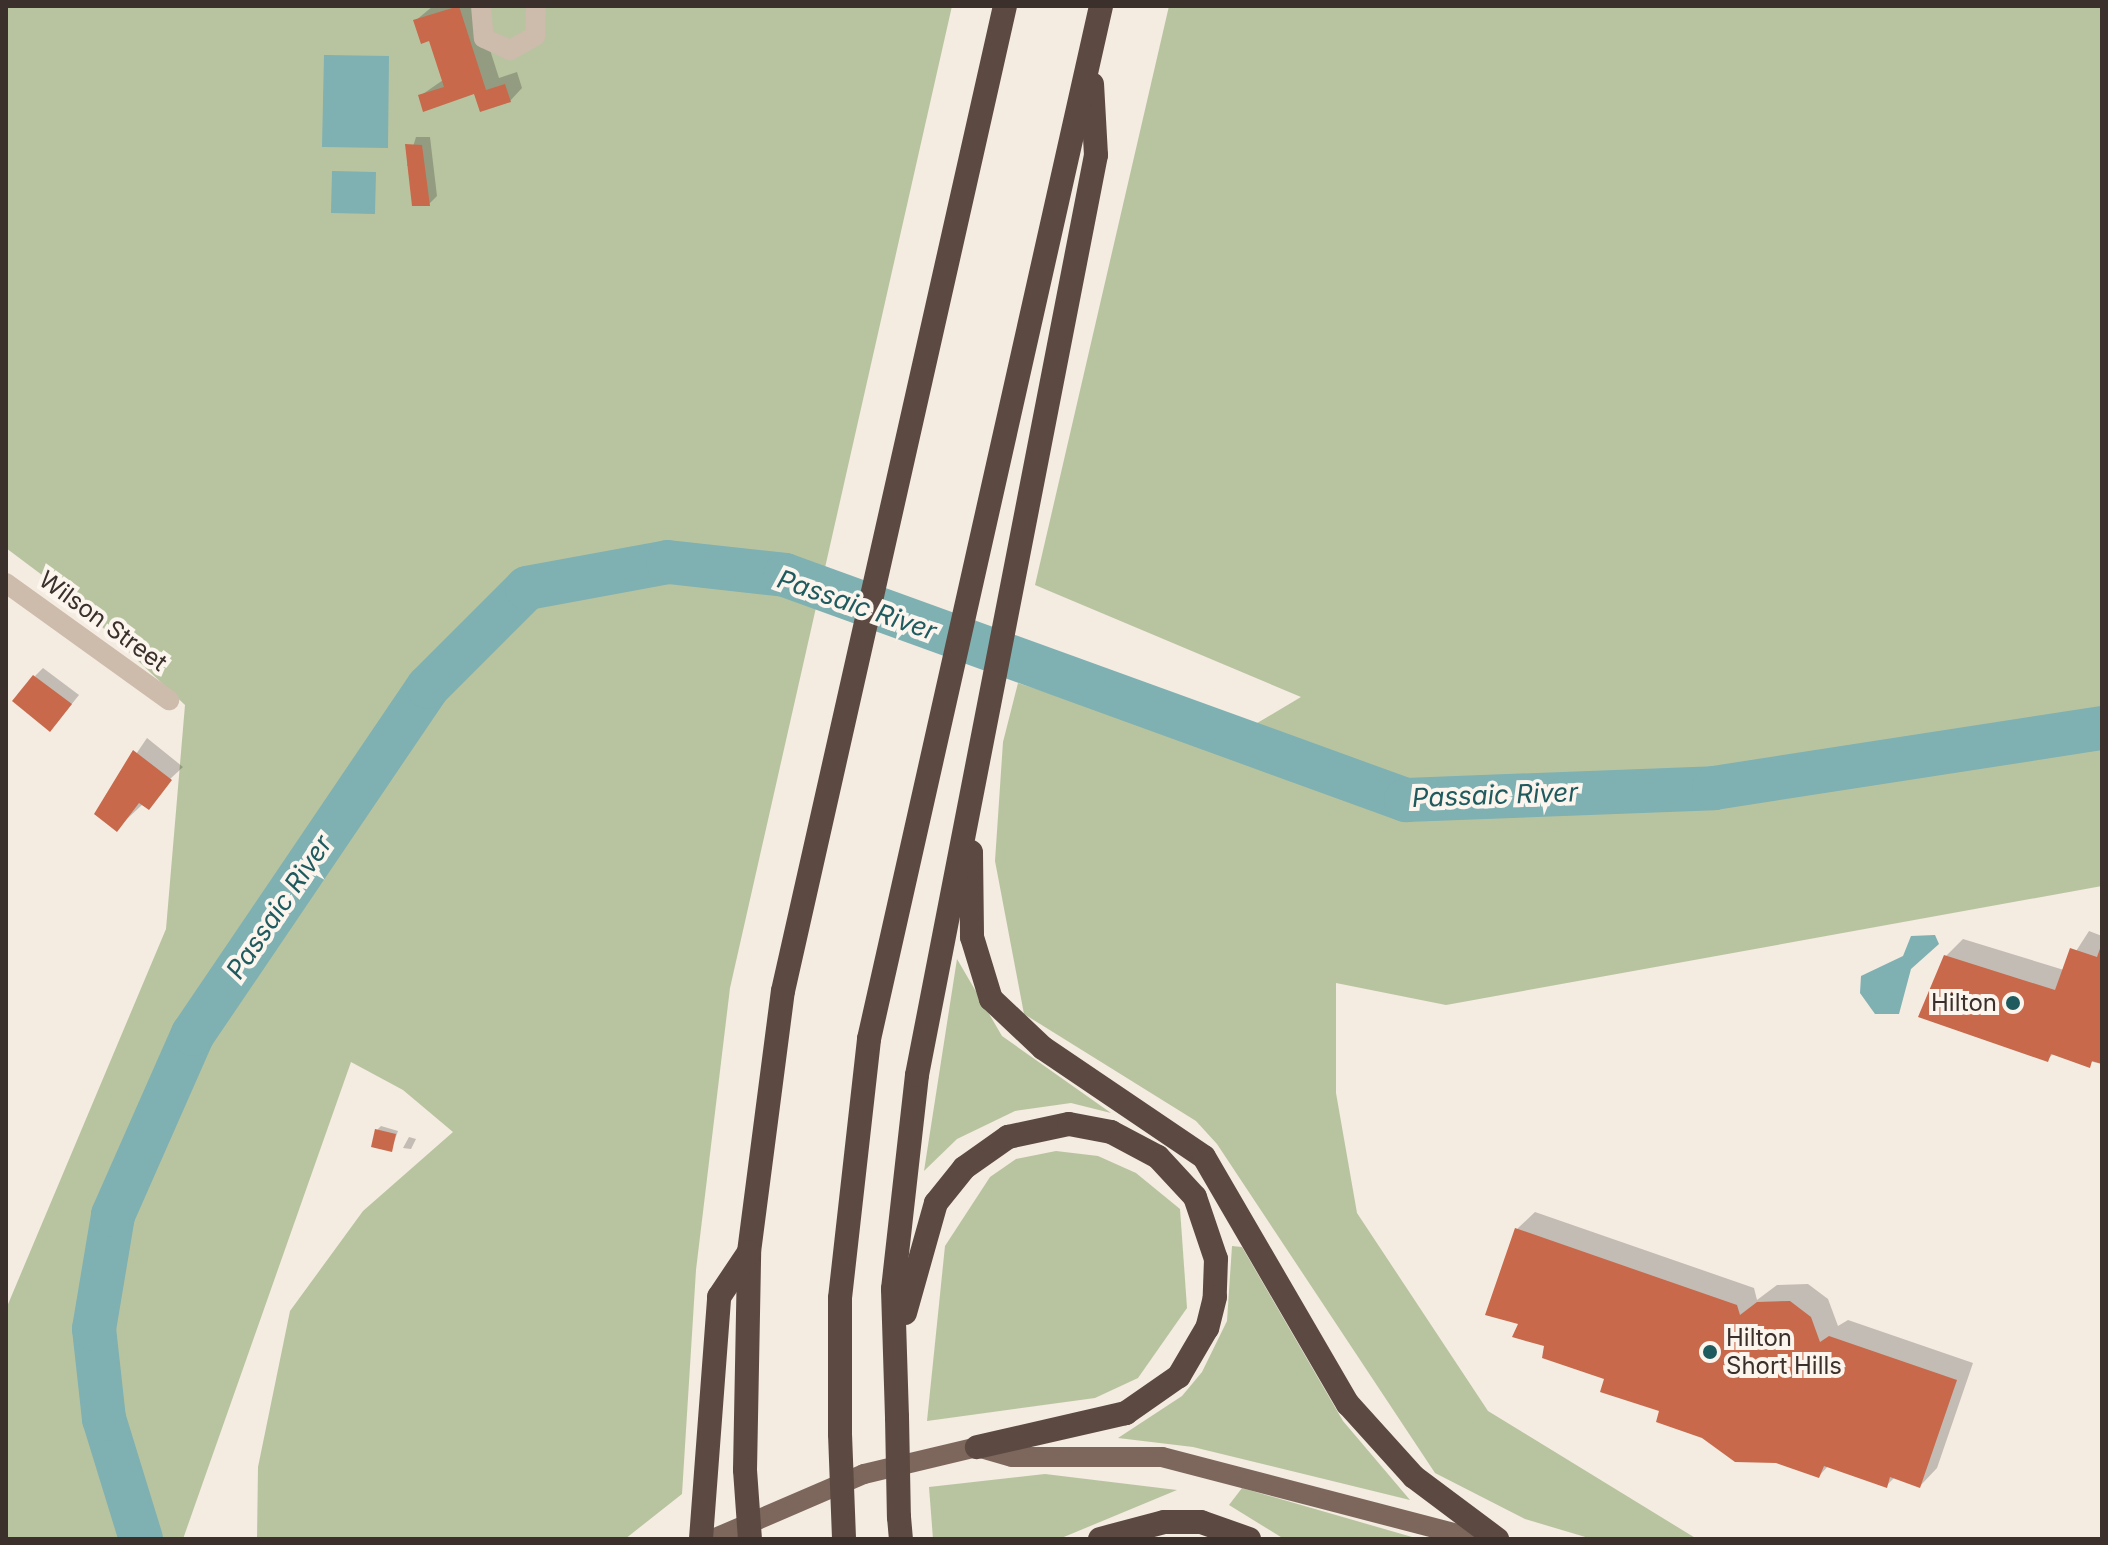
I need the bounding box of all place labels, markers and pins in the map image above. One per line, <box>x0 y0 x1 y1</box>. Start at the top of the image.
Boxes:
place label: Hilton <box>1931 989 1997 1017</box>
marker: Hilton <box>2004 994 2022 1012</box>
place label: Hilton Short Hills <box>1726 1324 1842 1380</box>
marker: Hilton Short Hills <box>1701 1343 1719 1361</box>

